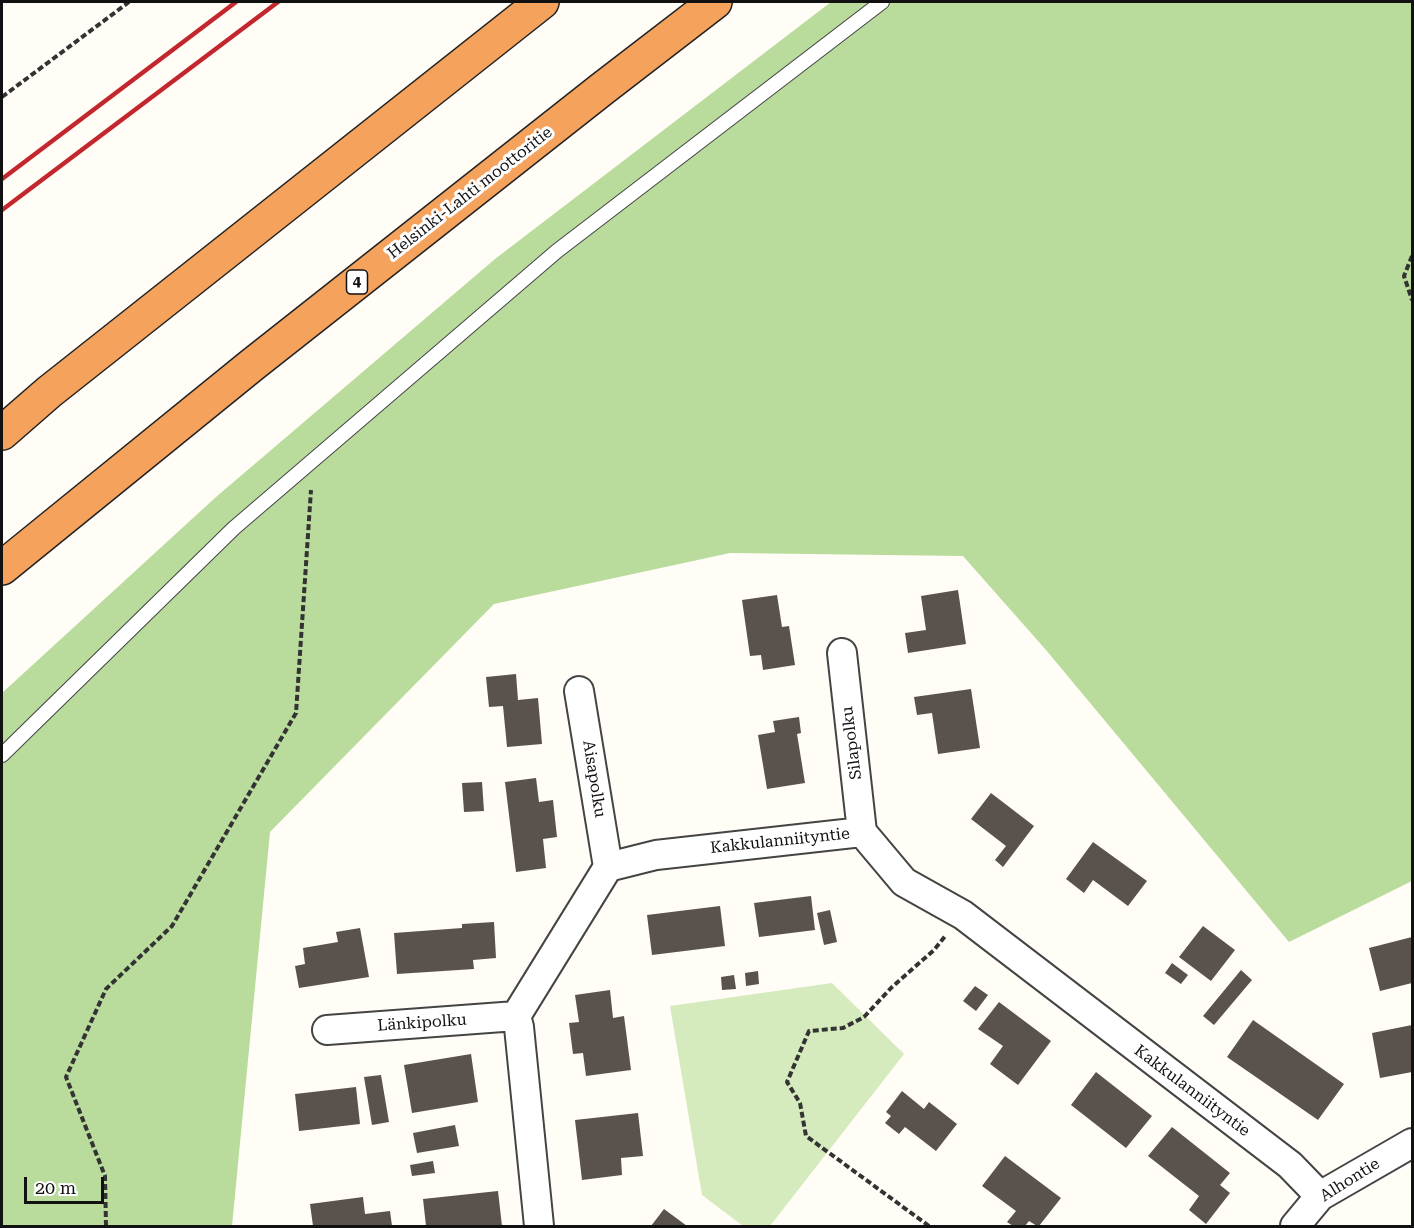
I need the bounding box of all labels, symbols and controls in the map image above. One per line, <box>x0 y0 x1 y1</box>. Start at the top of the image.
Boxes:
street label: Helsinki-Lahti moottoritie <box>384 123 556 263</box>
road number: 4 <box>346 270 368 294</box>
street label: Silapolku <box>838 705 866 781</box>
street label: Aisapolku <box>578 739 610 819</box>
street label: Kakkulanniityntie <box>709 824 851 858</box>
street label: Länkipolku <box>377 1010 467 1036</box>
street label: Kakkulanniityntie <box>1130 1041 1254 1141</box>
street label: Alhontie <box>1317 1154 1383 1206</box>
scale bar <box>27 1165 106 1203</box>
text: 20 m <box>35 1177 76 1198</box>

